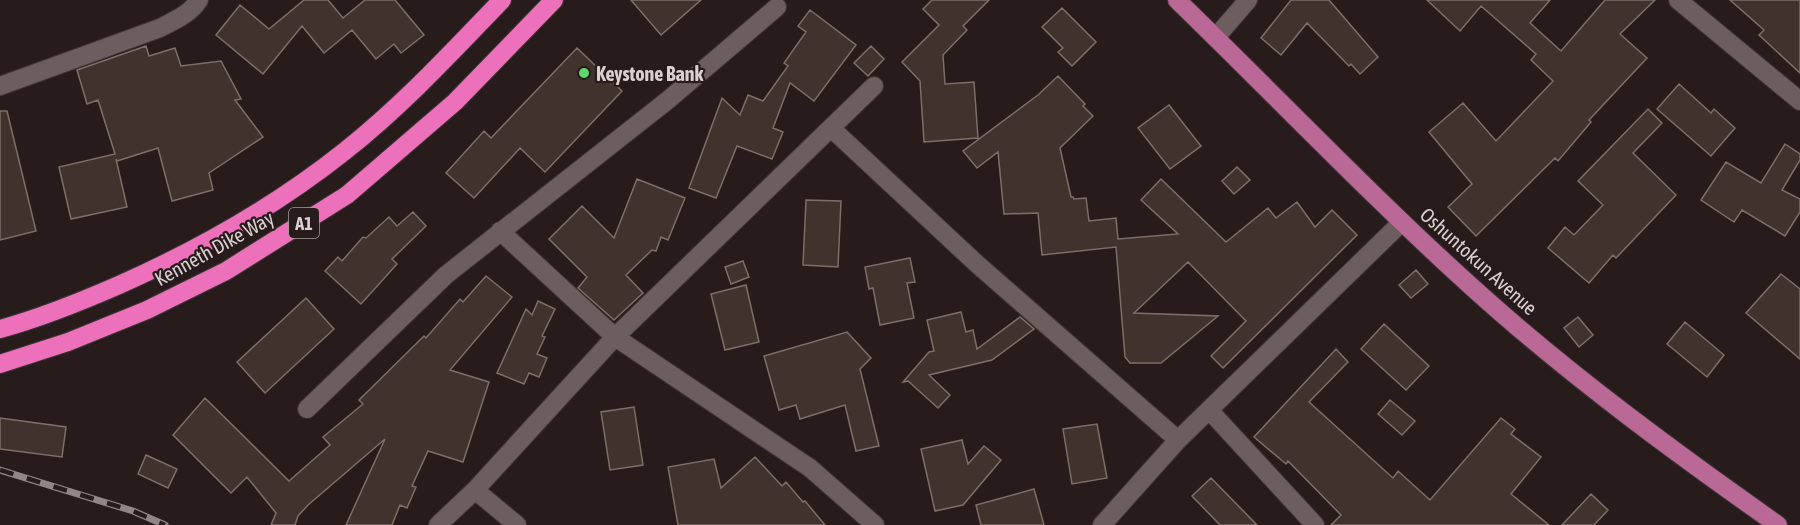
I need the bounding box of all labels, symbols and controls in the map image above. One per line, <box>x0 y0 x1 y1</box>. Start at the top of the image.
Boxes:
place label: Keystone Bank <box>596 62 704 85</box>
marker: Keystone Bank <box>577 66 591 80</box>
street label: Oshuntokun Avenue <box>1416 203 1542 319</box>
street label: Kenneth Dike Way <box>150 206 278 290</box>
road number: A1 <box>289 208 319 238</box>

